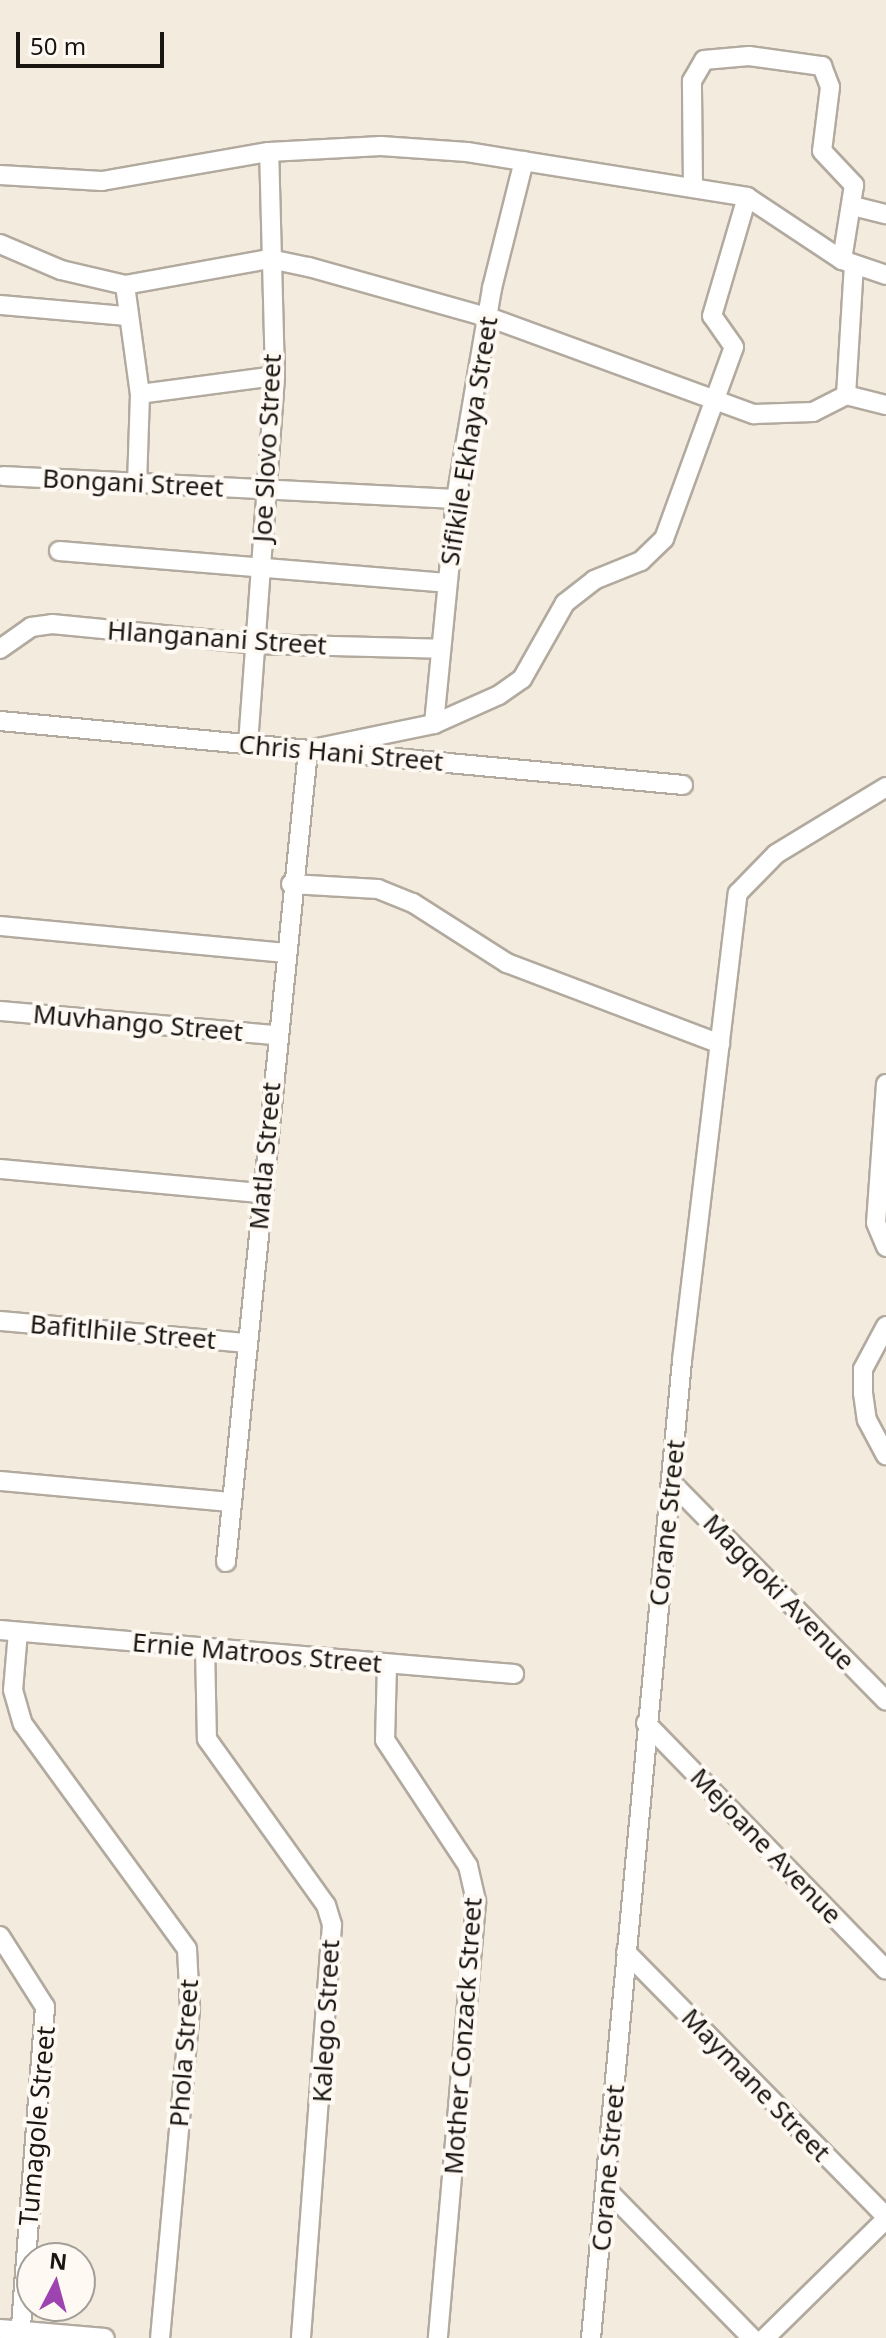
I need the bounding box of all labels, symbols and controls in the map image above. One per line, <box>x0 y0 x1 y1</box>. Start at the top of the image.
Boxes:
scale bar <box>20 16 168 66</box>
text: 50 m <box>30 29 86 62</box>
street label: Sifikile Ekhaya Street <box>434 314 504 568</box>
street label: Joe Slovo Street <box>246 353 288 543</box>
street label: Bongani Street <box>42 463 224 503</box>
street label: Hlanganani Street <box>106 615 328 661</box>
street label: Chris Hani Street <box>237 729 445 777</box>
street label: Muvhango Street <box>32 998 244 1048</box>
street label: Matla Street <box>243 1081 287 1231</box>
street label: Bafitlhile Street <box>29 1308 217 1356</box>
street label: Corane Street <box>643 1438 691 1608</box>
street label: Magqoki Avenue <box>697 1508 861 1676</box>
street label: Ernie Matroos Street <box>131 1627 383 1679</box>
street label: Mejoane Avenue <box>684 1762 848 1930</box>
street label: Mother Conzack Street <box>438 1896 488 2176</box>
street label: Kalego Street <box>306 1939 346 2103</box>
street label: Phola Street <box>163 1978 205 2128</box>
street label: Maymane Street <box>675 2002 837 2168</box>
street label: Tumagole Street <box>13 2025 61 2227</box>
street label: Corane Street <box>585 2083 631 2253</box>
north arrow <box>16 2242 96 2322</box>
text: N <box>48 2244 69 2276</box>

